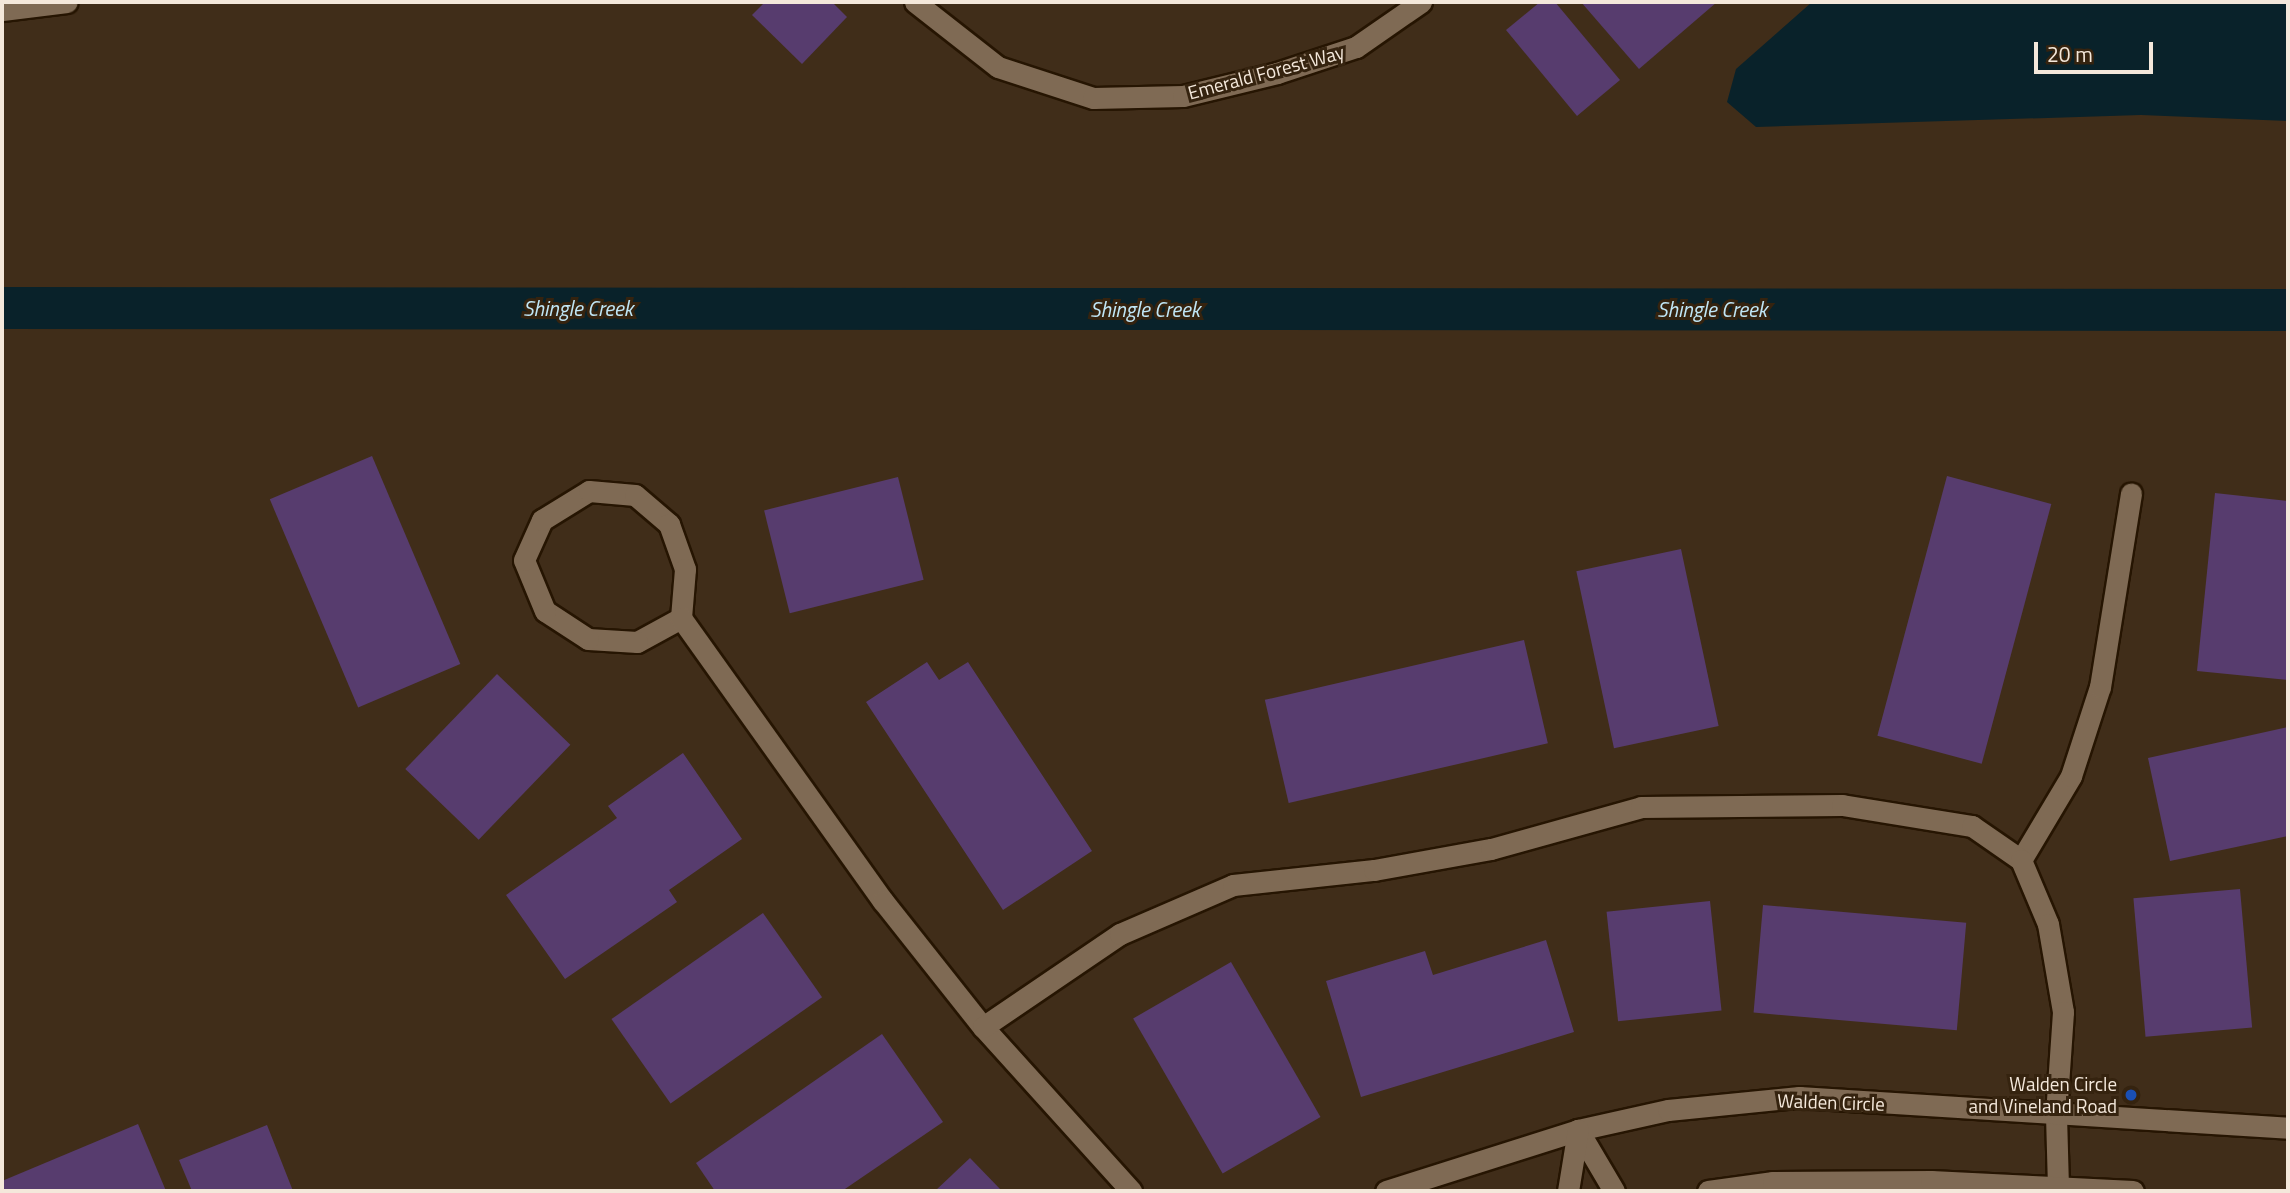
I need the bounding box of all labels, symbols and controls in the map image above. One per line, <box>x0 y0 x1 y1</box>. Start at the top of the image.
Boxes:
scale bar <box>2038 28 2157 72</box>
text: 20 m <box>2047 38 2093 70</box>
street label: Emerald Forest Way <box>1185 40 1347 104</box>
water label: Shingle Creek <box>523 295 633 321</box>
water label: Shingle Creek <box>1090 296 1200 322</box>
water label: Shingle Creek <box>1657 296 1767 322</box>
place label: Walden Circle and Vineland Road <box>1969 1073 2117 1117</box>
marker: Walden Circle and Vineland Road <box>2123 1087 2139 1103</box>
street label: Walden Circle <box>1777 1089 1885 1115</box>

